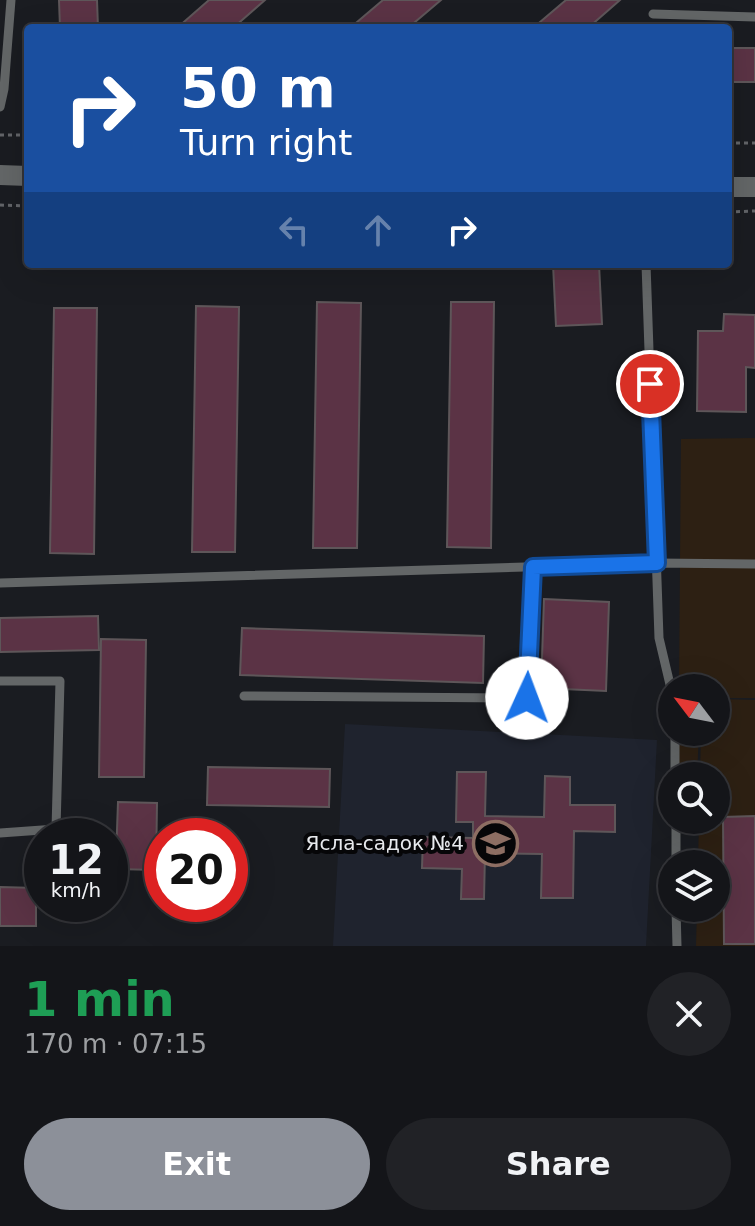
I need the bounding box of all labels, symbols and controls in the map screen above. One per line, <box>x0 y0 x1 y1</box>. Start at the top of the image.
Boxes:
text: 50 m <box>180 55 336 120</box>
icon: right <box>48 56 152 160</box>
text: Turn right <box>180 122 352 163</box>
icon: left <box>272 208 316 252</box>
icon: ahead <box>356 208 400 252</box>
icon: right <box>440 208 484 252</box>
pin <box>616 350 684 418</box>
icon: arrive <box>628 362 672 406</box>
position arrow <box>485 656 569 740</box>
north arrow <box>658 674 730 746</box>
map controls <box>658 674 730 922</box>
button: search <box>658 762 730 834</box>
speed limit sign: 20 <box>144 818 248 922</box>
school or university icon: Ясла-садок №4 <box>471 819 519 867</box>
place label: Ясла-садок №4 <box>306 831 464 855</box>
text: 12 <box>48 837 104 883</box>
button: layers <box>658 850 730 922</box>
text: km/h <box>51 878 101 902</box>
text: 1 min <box>24 971 175 1027</box>
button: close <box>647 972 731 1056</box>
text: 170 m · 07:15 <box>24 1029 207 1059</box>
button: Exit <box>24 1118 370 1210</box>
button: Share <box>386 1118 731 1210</box>

